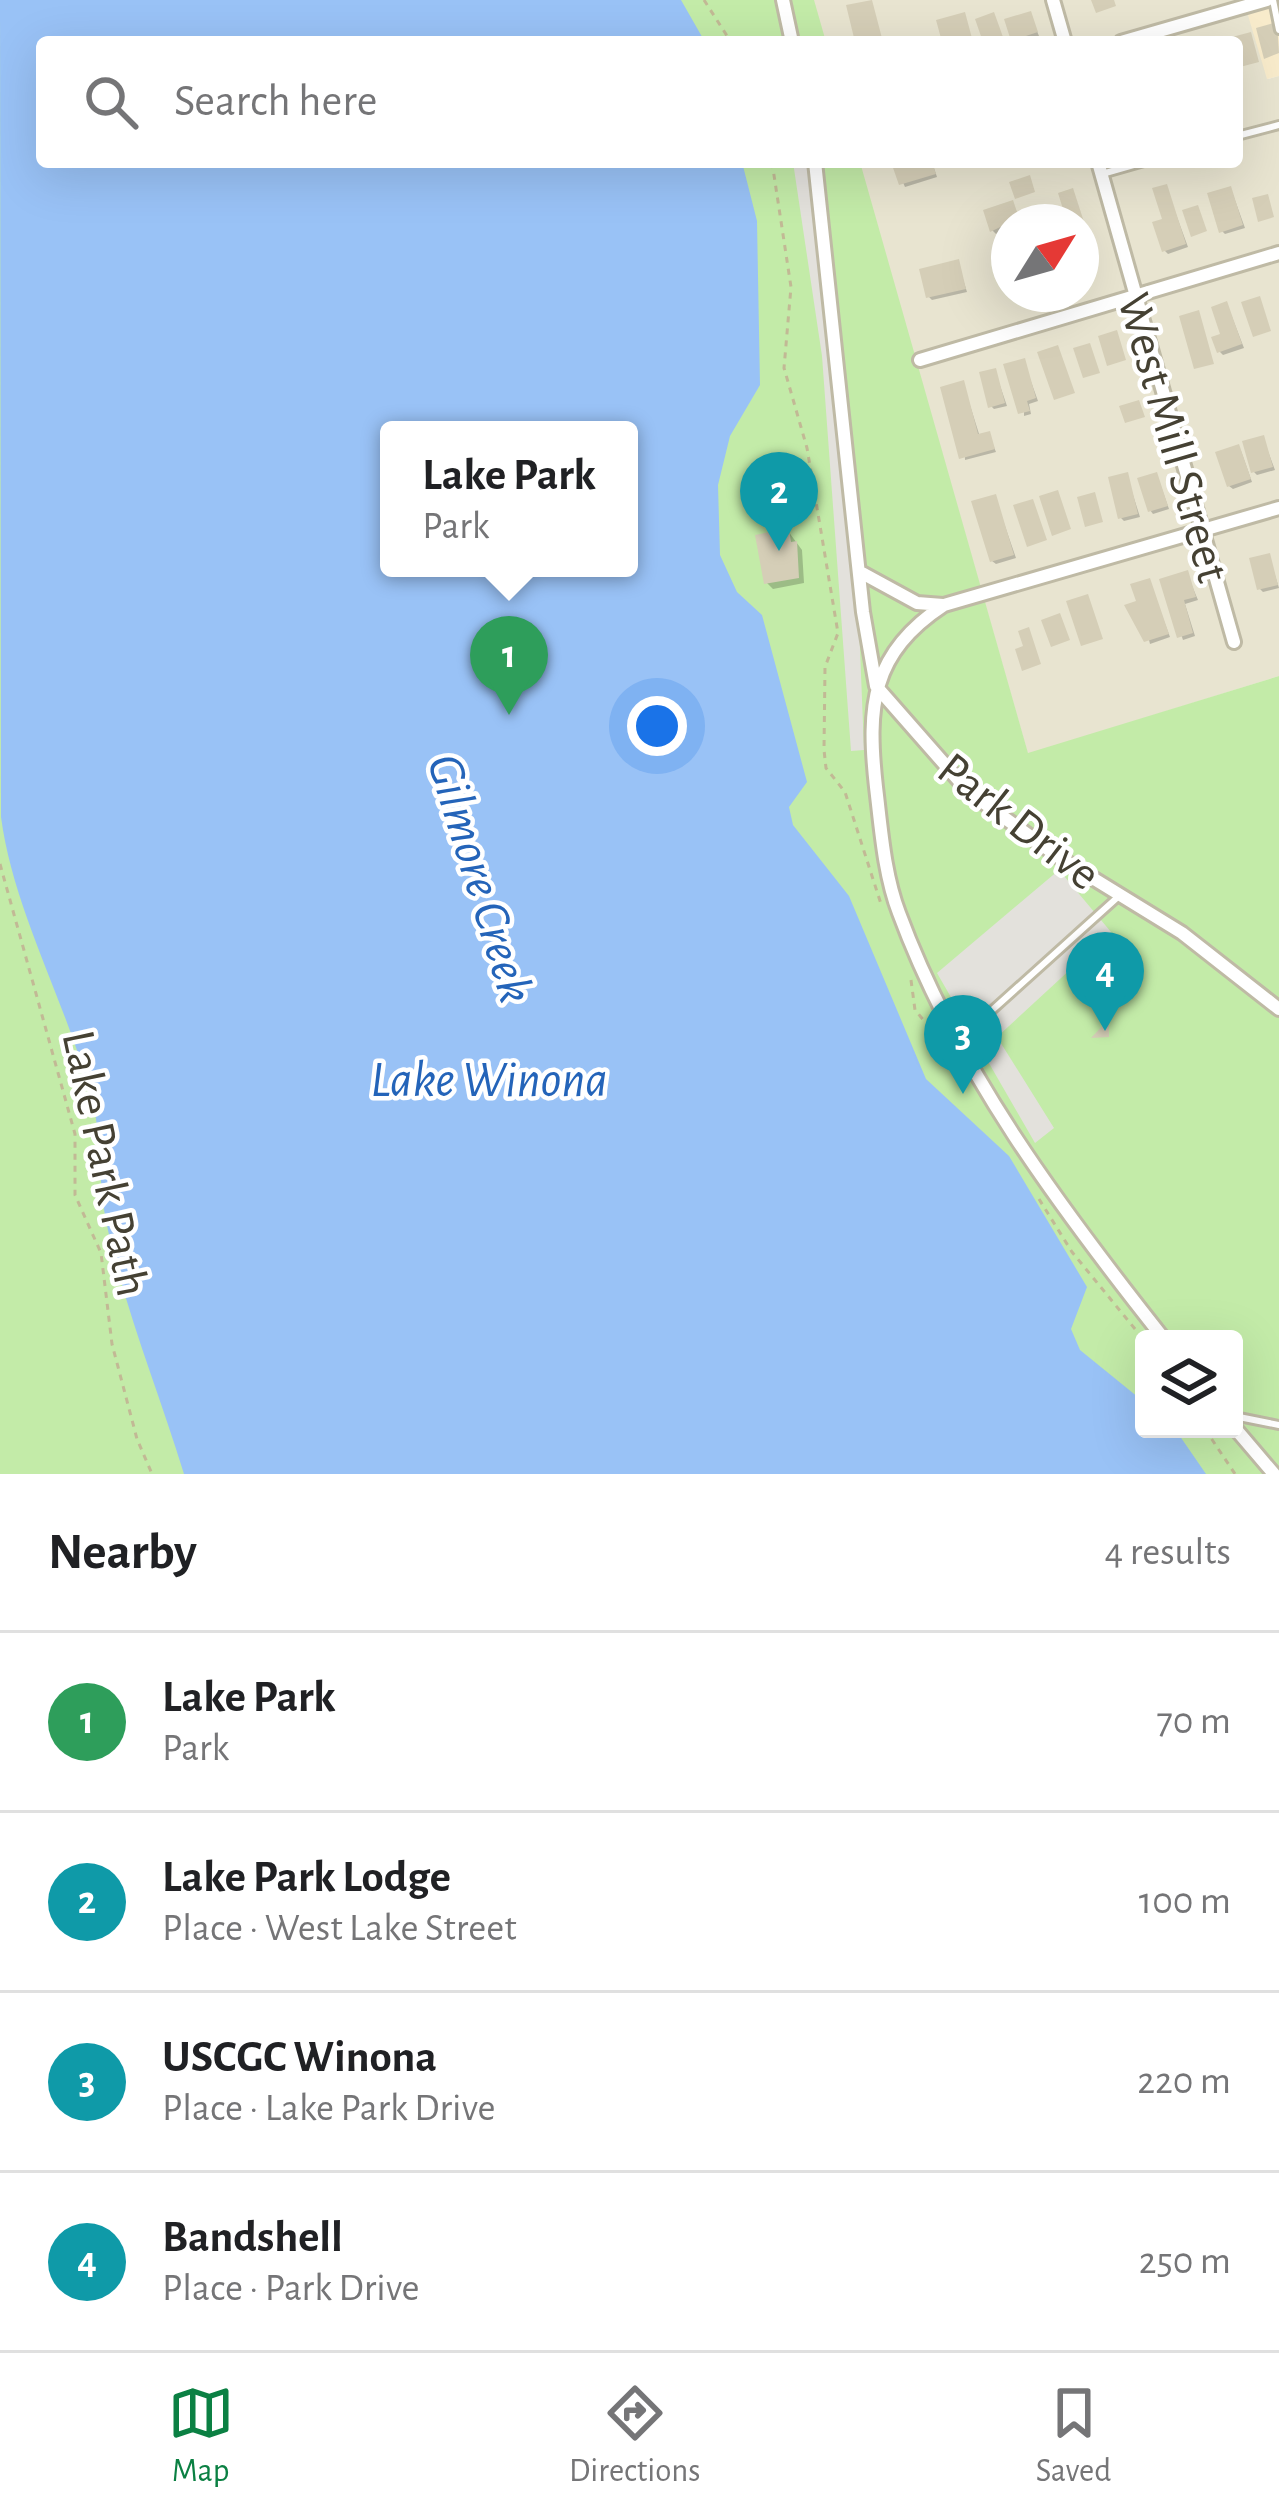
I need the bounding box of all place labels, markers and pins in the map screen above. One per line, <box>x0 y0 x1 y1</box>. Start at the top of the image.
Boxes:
pin: 2 <box>740 452 818 551</box>
pin: 1 <box>470 616 548 715</box>
pin: 4 <box>1066 932 1144 1031</box>
pin: 3 <box>924 995 1002 1094</box>

